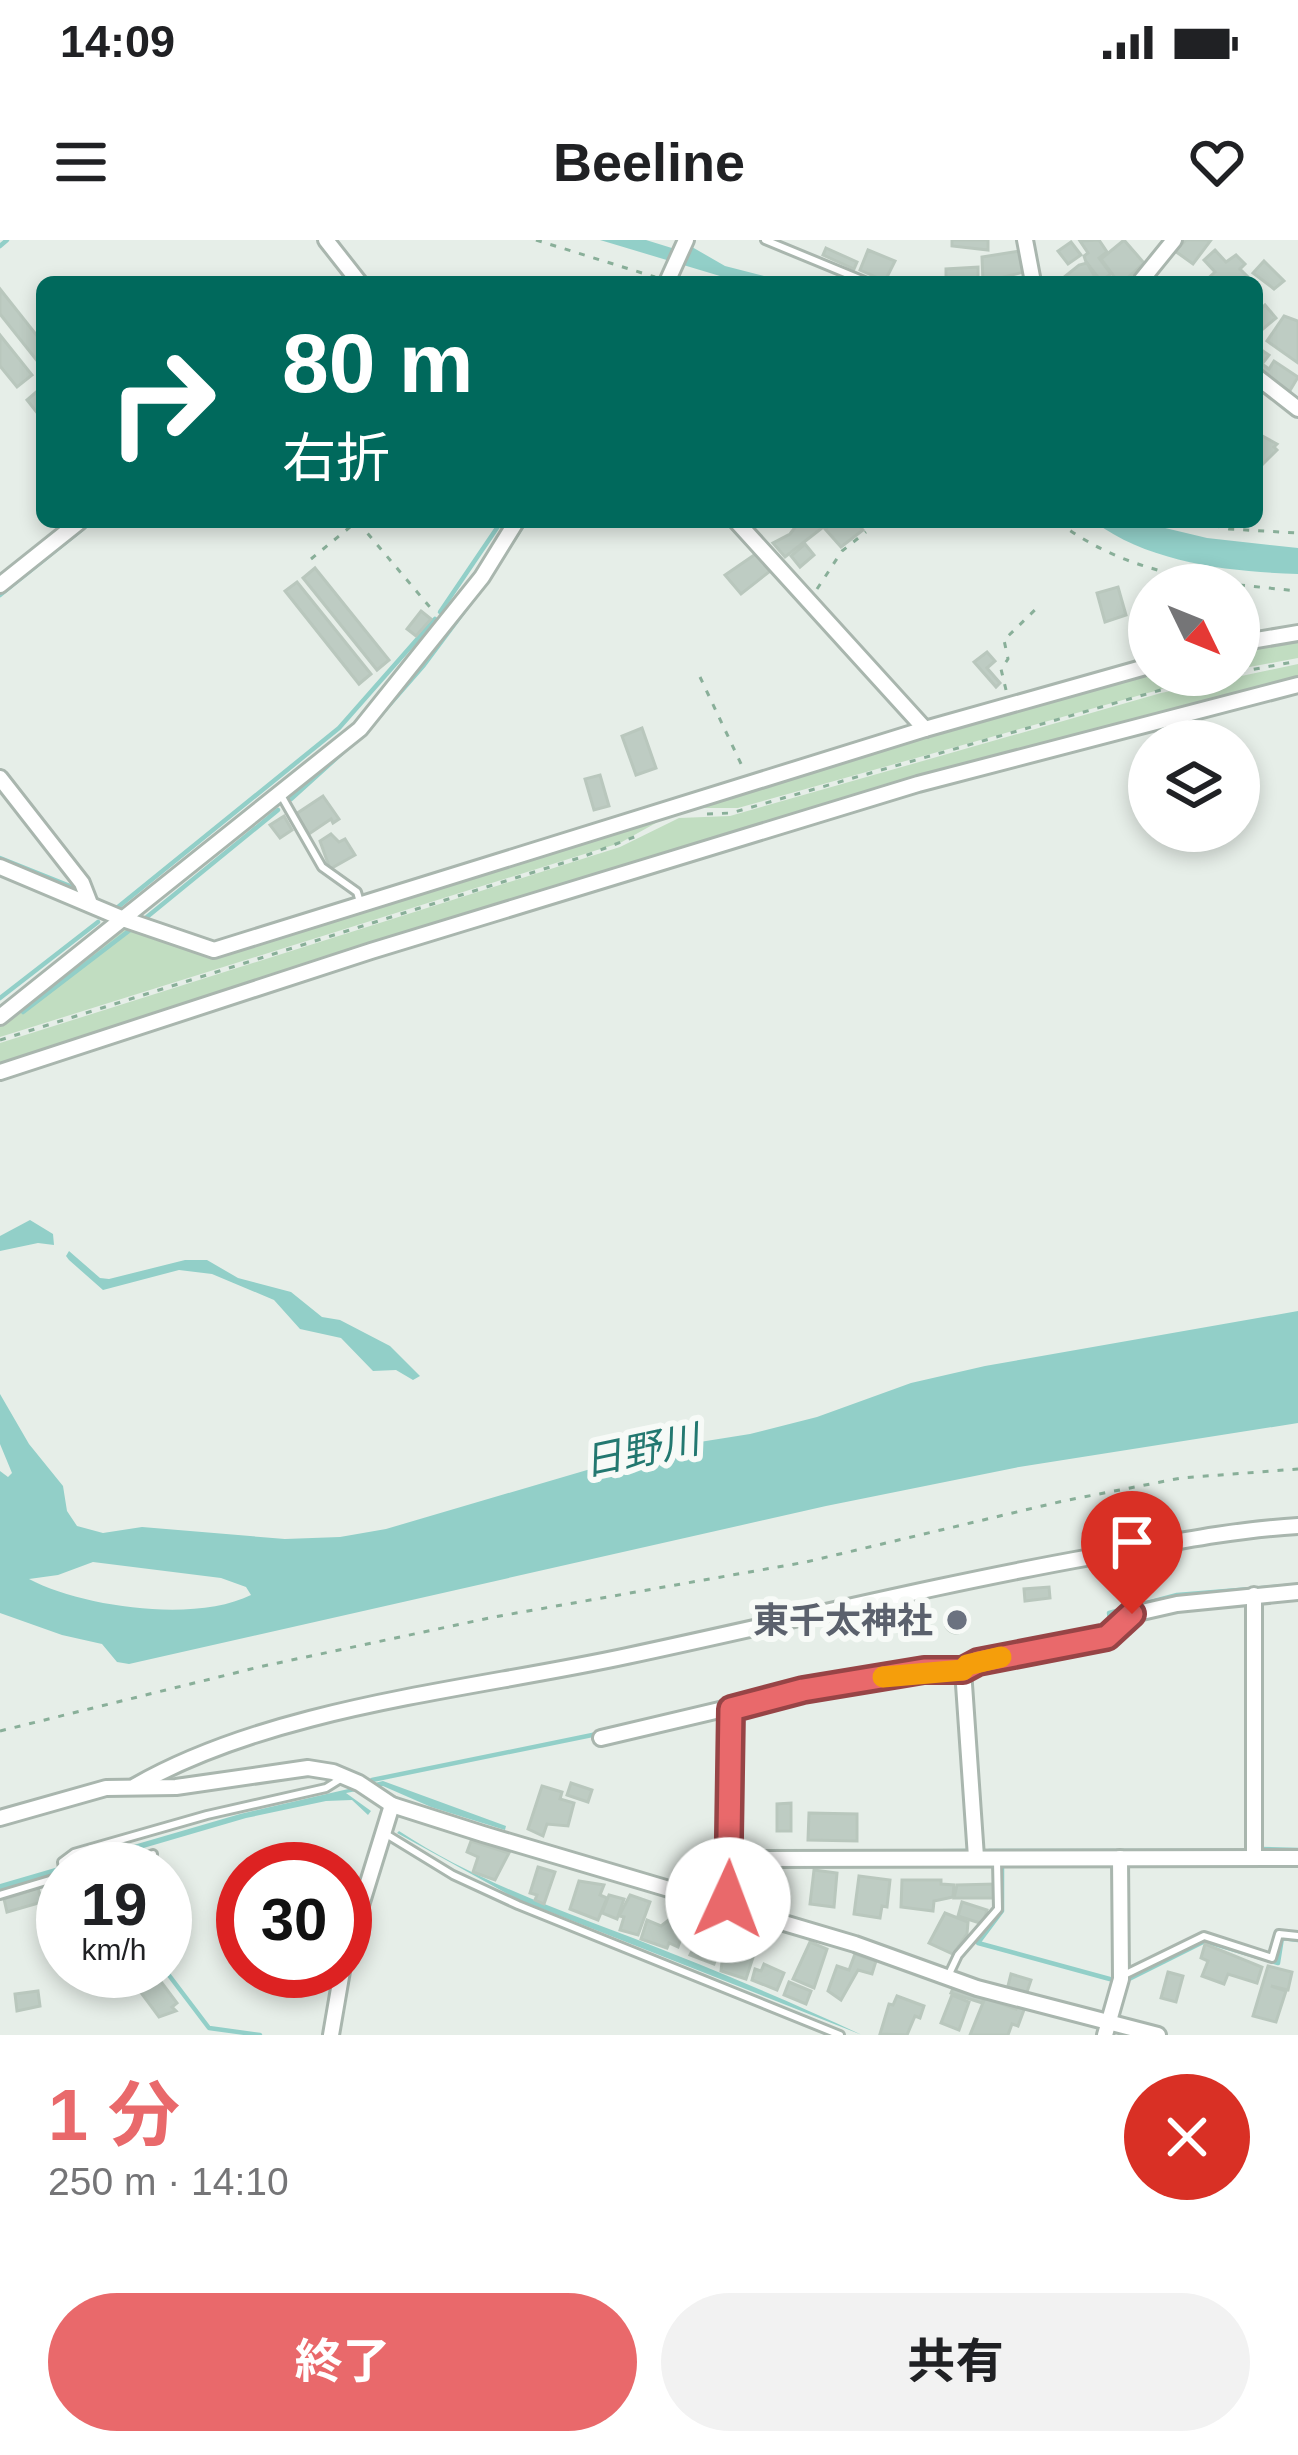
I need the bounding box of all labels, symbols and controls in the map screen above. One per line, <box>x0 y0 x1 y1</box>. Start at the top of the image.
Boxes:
text: 14:09 <box>60 16 175 67</box>
icon: menu <box>48 129 114 195</box>
icon: heart <box>1184 129 1250 195</box>
text: Beeline <box>553 132 745 192</box>
text: 80 m <box>282 316 473 410</box>
icon: right <box>84 324 240 480</box>
text: 右折 <box>282 428 390 488</box>
north arrow <box>1128 564 1260 696</box>
map controls <box>1128 564 1260 852</box>
button: layers <box>1128 720 1260 852</box>
water label: 日野川 <box>579 1416 707 1484</box>
pin <box>1081 1491 1183 1614</box>
icon: arrive <box>1099 1509 1165 1575</box>
place label: 東千太神社 <box>753 1600 933 1641</box>
marker: 東千太神社 <box>944 1607 970 1633</box>
position arrow <box>665 1837 791 1963</box>
speed limit sign: 30 <box>216 1842 372 1998</box>
text: 19 <box>81 1871 147 1938</box>
text: km/h <box>81 1933 147 1966</box>
button: close <box>1124 2074 1250 2200</box>
text: 1 分 <box>48 2075 180 2155</box>
text: 250 m · 14:10 <box>48 2160 289 2203</box>
button: 終了 <box>48 2293 637 2431</box>
button: 共有 <box>661 2293 1250 2431</box>

